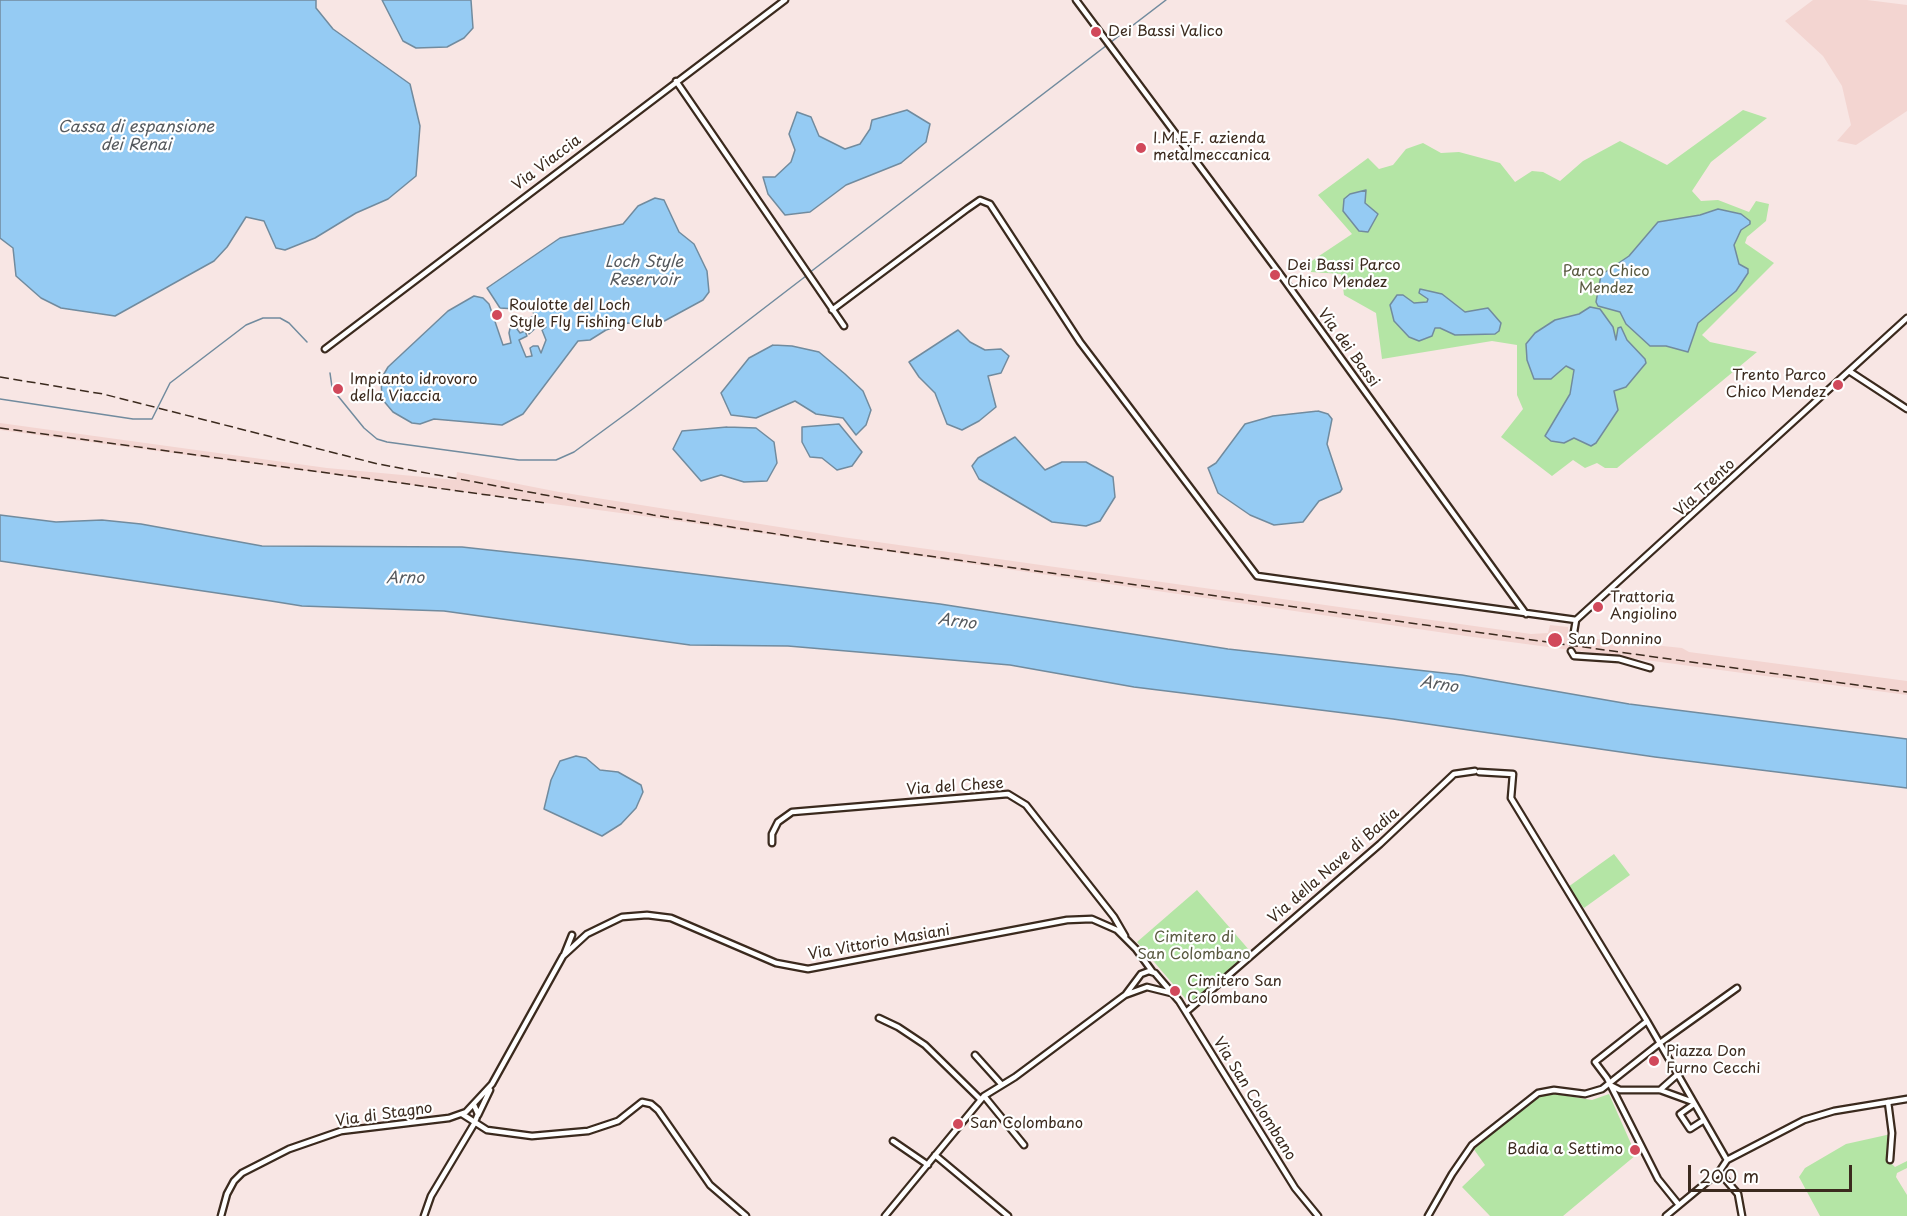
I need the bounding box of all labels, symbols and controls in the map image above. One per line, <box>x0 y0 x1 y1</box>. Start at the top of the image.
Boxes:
place label: Dei Bassi Valico <box>1108 23 1223 41</box>
marker: Dei Bassi Valico <box>1089 25 1103 39</box>
water label: Cassa di espansione dei Renai <box>58 118 214 156</box>
place label: I.M.E.F. azienda metalmeccanica <box>1153 130 1270 165</box>
street label: Via Viaccia <box>509 131 585 195</box>
marker: I.M.E.F. azienda metalmeccanica <box>1134 141 1148 155</box>
water label: Loch Style Reservoir <box>605 253 683 291</box>
place label: Dei Bassi Parco Chico Mendez <box>1287 257 1401 292</box>
park label: Parco Chico Mendez <box>1562 263 1650 298</box>
marker: Dei Bassi Parco Chico Mendez <box>1268 268 1282 282</box>
place label: Roulotte del Loch Style Fly Fishing Club <box>509 297 663 332</box>
street label: Via dei Bassi <box>1313 305 1383 391</box>
marker: Roulotte del Loch Style Fly Fishing Club <box>490 308 504 322</box>
place label: Trento Parco Chico Mendez <box>1726 367 1826 402</box>
place label: Impianto idrovoro della Viaccia <box>350 371 477 406</box>
marker: Trento Parco Chico Mendez <box>1831 378 1845 392</box>
marker: Impianto idrovoro della Viaccia <box>331 382 345 396</box>
street label: Via Trento <box>1671 456 1739 520</box>
water label: Arno <box>386 569 424 589</box>
place label: Trattoria Angiolino <box>1610 589 1677 624</box>
marker: Trattoria Angiolino <box>1591 600 1605 614</box>
water label: Arno <box>937 610 977 634</box>
marker: San Donnino <box>1546 631 1564 649</box>
place label: San Donnino <box>1568 631 1662 649</box>
water label: Arno <box>1419 673 1459 697</box>
street label: Via del Chese <box>906 775 1004 799</box>
street label: Via della Nave di Badia <box>1265 804 1403 928</box>
street label: Via Vittorio Masiani <box>807 922 951 964</box>
park label: Cimitero di San Colombano <box>1137 929 1251 964</box>
place label: Cimitero San Colombano <box>1187 973 1282 1008</box>
marker: Cimitero San Colombano <box>1168 984 1182 998</box>
street label: Via San Colombano <box>1209 1034 1299 1164</box>
place label: Piazza Don Furno Cecchi <box>1666 1043 1761 1078</box>
marker: Piazza Don Furno Cecchi <box>1647 1054 1661 1068</box>
street label: Via di Stagno <box>334 1099 434 1131</box>
place label: San Colombano <box>970 1115 1083 1133</box>
marker: San Colombano <box>951 1117 965 1131</box>
place label: Badia a Settimo <box>1507 1141 1623 1159</box>
marker: Badia a Settimo <box>1628 1143 1642 1157</box>
scale bar <box>1691 1153 1854 1191</box>
text: 200 m <box>1699 1162 1759 1189</box>

